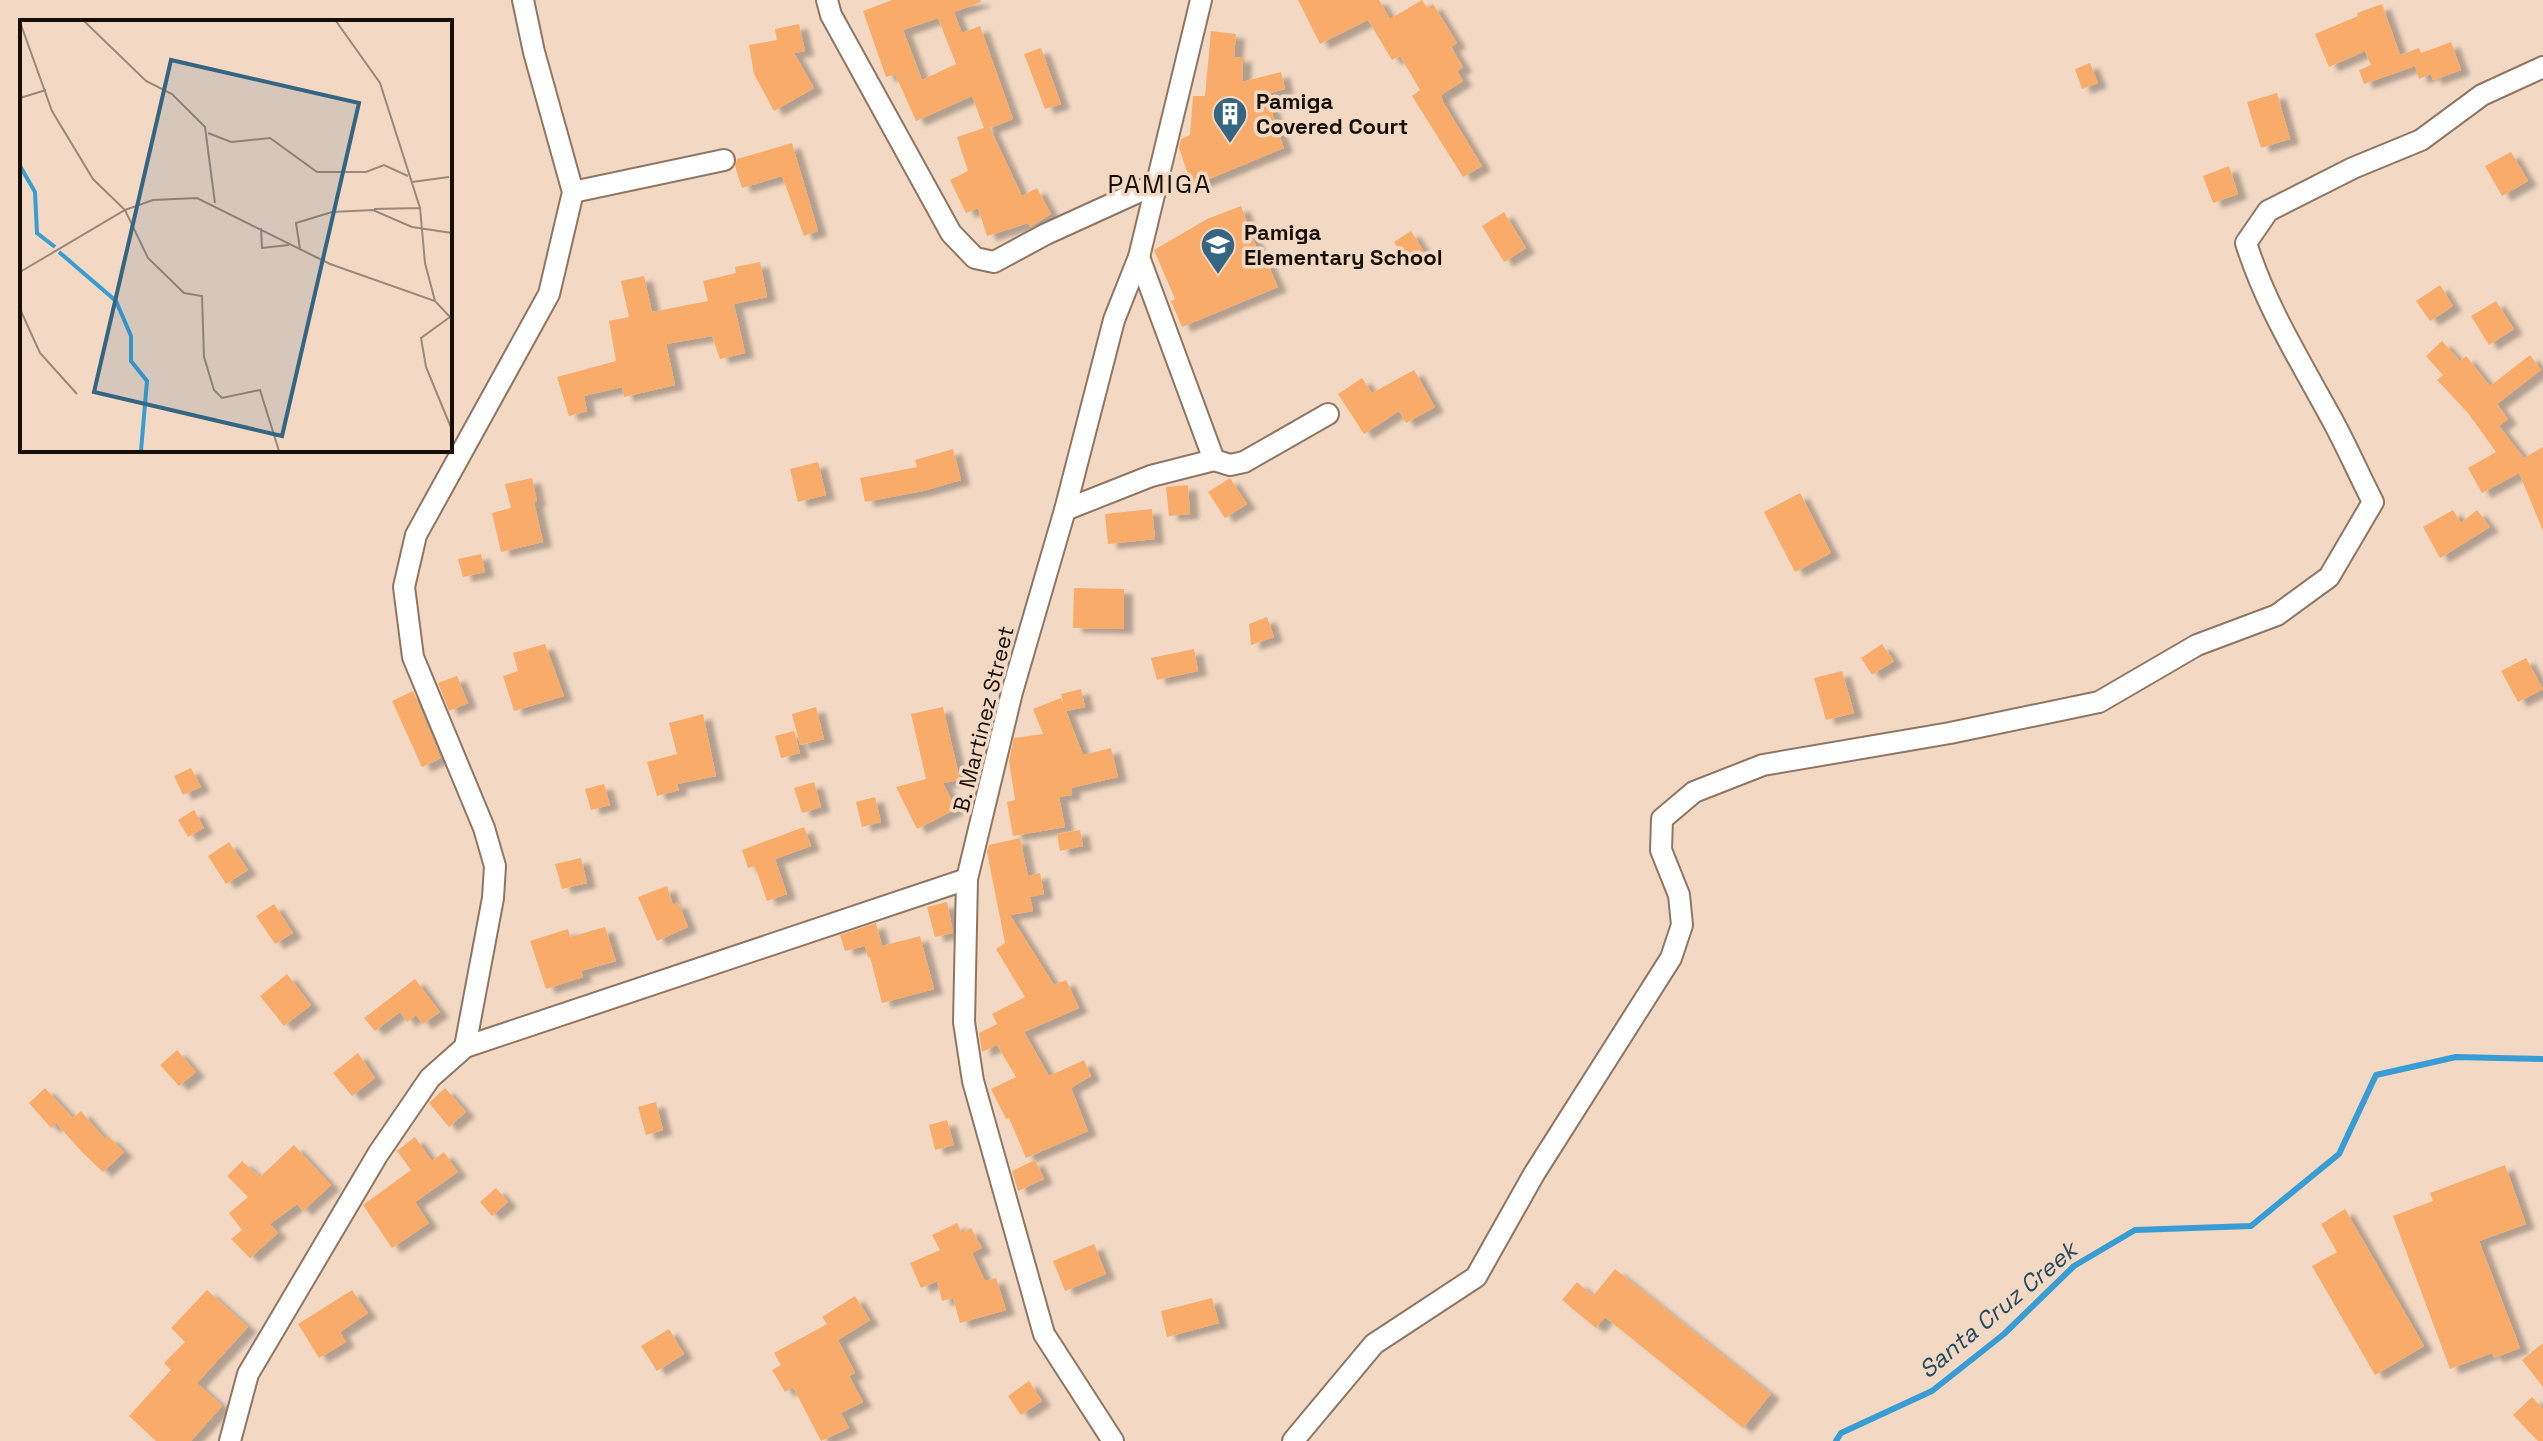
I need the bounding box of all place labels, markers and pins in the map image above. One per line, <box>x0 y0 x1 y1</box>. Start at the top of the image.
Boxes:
place label: Pamiga Covered Court <box>1256 87 1408 140</box>
building icon: Pamiga Covered Court <box>1211 95 1249 145</box>
place label: Pamiga Elementary School <box>1244 218 1443 271</box>
school or university icon: Pamiga Elementary School <box>1199 226 1237 276</box>

